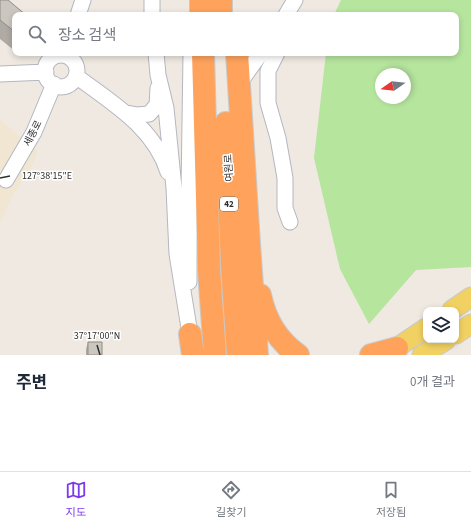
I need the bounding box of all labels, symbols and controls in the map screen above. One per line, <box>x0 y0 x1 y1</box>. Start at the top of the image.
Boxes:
search box <box>12 12 459 56</box>
icon: search <box>26 23 48 45</box>
text: 장소 검색 <box>58 25 116 46</box>
north arrow <box>375 68 411 104</box>
street label: 세종로 <box>20 118 45 149</box>
street label: 여원로 <box>221 154 237 182</box>
text: 127°38'15"E <box>22 169 72 183</box>
road number: 42 <box>220 197 238 211</box>
map controls <box>423 307 459 343</box>
button: layers <box>423 307 459 343</box>
text: 37°17'00"N <box>74 329 120 343</box>
text: 주변 <box>16 371 47 395</box>
text: 0개 결과 <box>410 373 455 391</box>
tab: 지도 <box>65 479 87 520</box>
tab: 길찾기 <box>216 479 246 520</box>
tab: 저장됨 <box>376 479 406 520</box>

